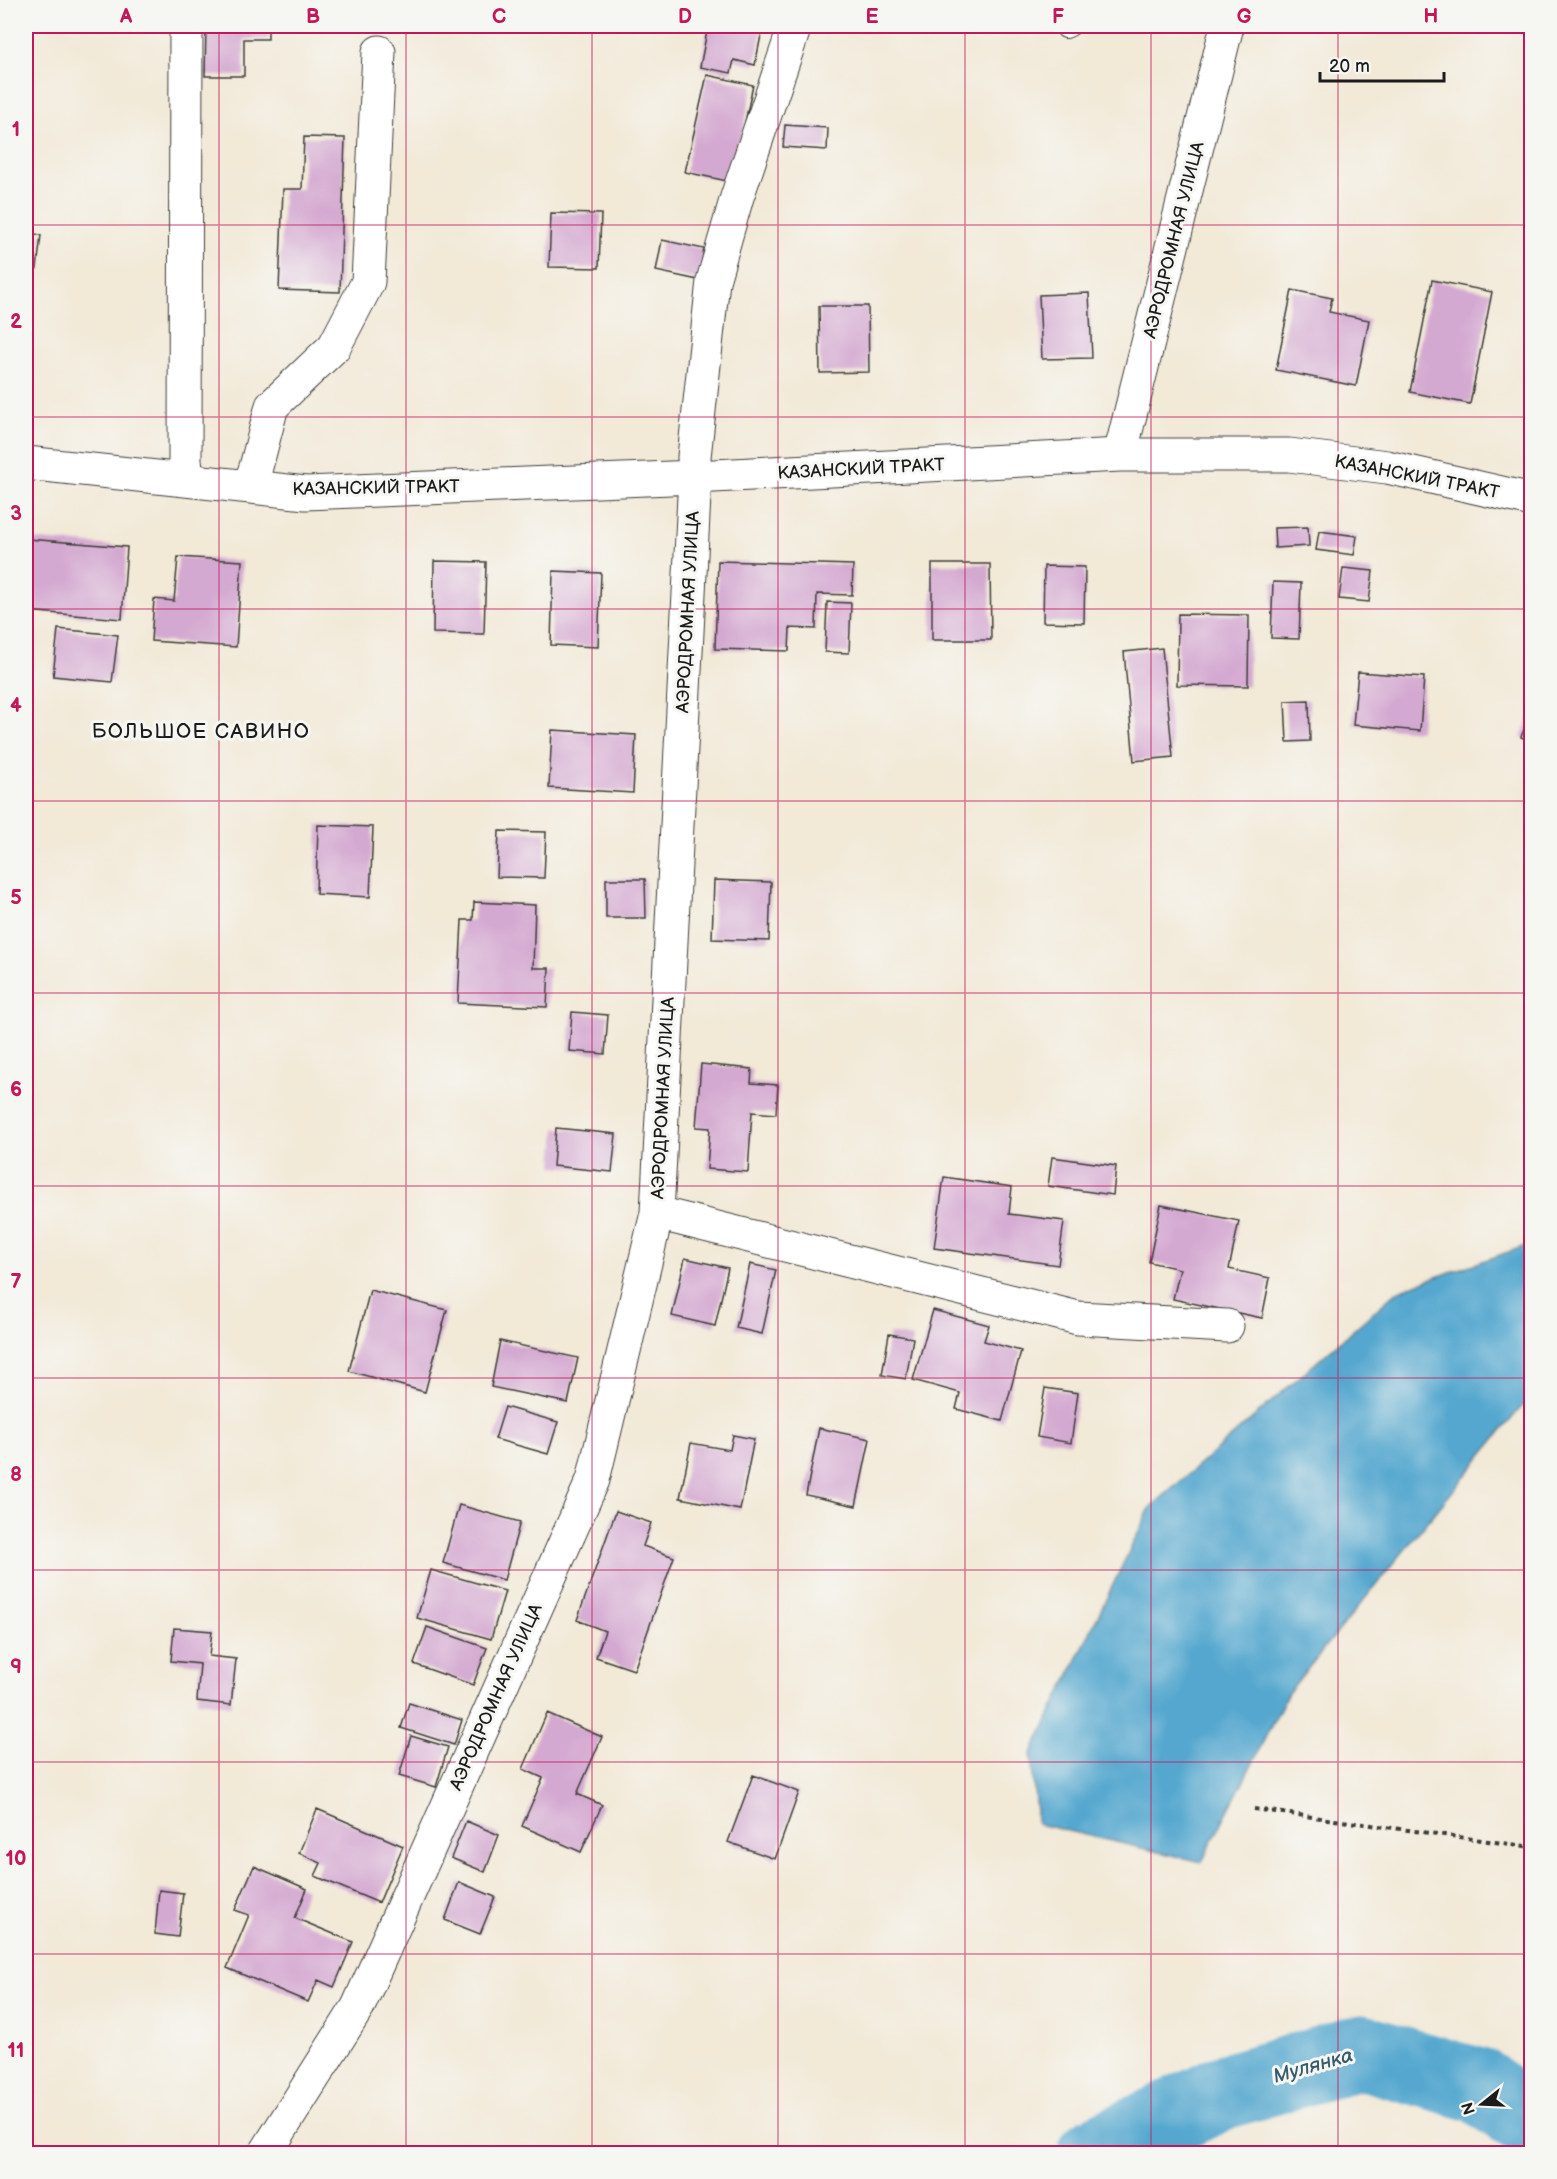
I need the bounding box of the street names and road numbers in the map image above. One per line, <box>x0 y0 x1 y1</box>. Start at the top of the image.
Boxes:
street label: АЭРОДРОМНАЯ УЛИЦА <box>1139 139 1209 342</box>
street label: КАЗАНСКИЙ ТРАКТ <box>1333 451 1502 503</box>
street label: КАЗАНСКИЙ ТРАКТ <box>777 454 946 484</box>
street label: КАЗАНСКИЙ ТРАКТ <box>292 476 460 500</box>
street label: АЭРОДРОМНАЯ УЛИЦА <box>672 511 704 714</box>
street label: АЭРОДРОМНАЯ УЛИЦА <box>647 997 679 1200</box>
street label: АЭРОДРОМНАЯ УЛИЦА <box>445 1600 547 1794</box>

